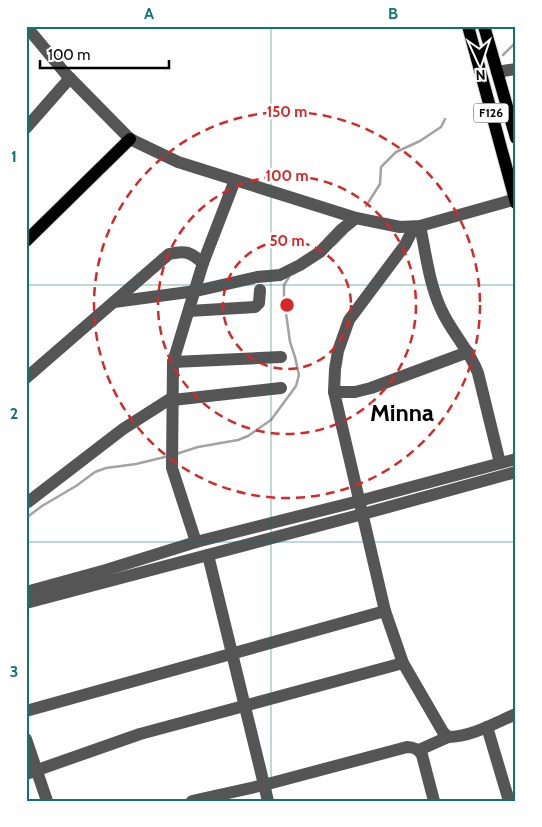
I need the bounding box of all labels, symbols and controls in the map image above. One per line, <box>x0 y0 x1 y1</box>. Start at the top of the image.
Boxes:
text: A <box>144 4 154 23</box>
text: B <box>388 4 398 23</box>
scale bar <box>40 38 169 70</box>
north arrow <box>454 38 504 88</box>
text: 100 m <box>48 46 90 64</box>
text: N <box>475 66 486 84</box>
text: 150 m <box>267 103 307 121</box>
road number: F126 <box>474 104 508 122</box>
text: 1 <box>11 147 17 166</box>
text: 100 m <box>265 167 309 185</box>
text: 50 m <box>269 232 305 250</box>
centre of rings <box>278 296 296 314</box>
district label: Minna <box>370 398 434 427</box>
text: 2 <box>10 404 18 423</box>
text: 3 <box>10 662 18 681</box>

